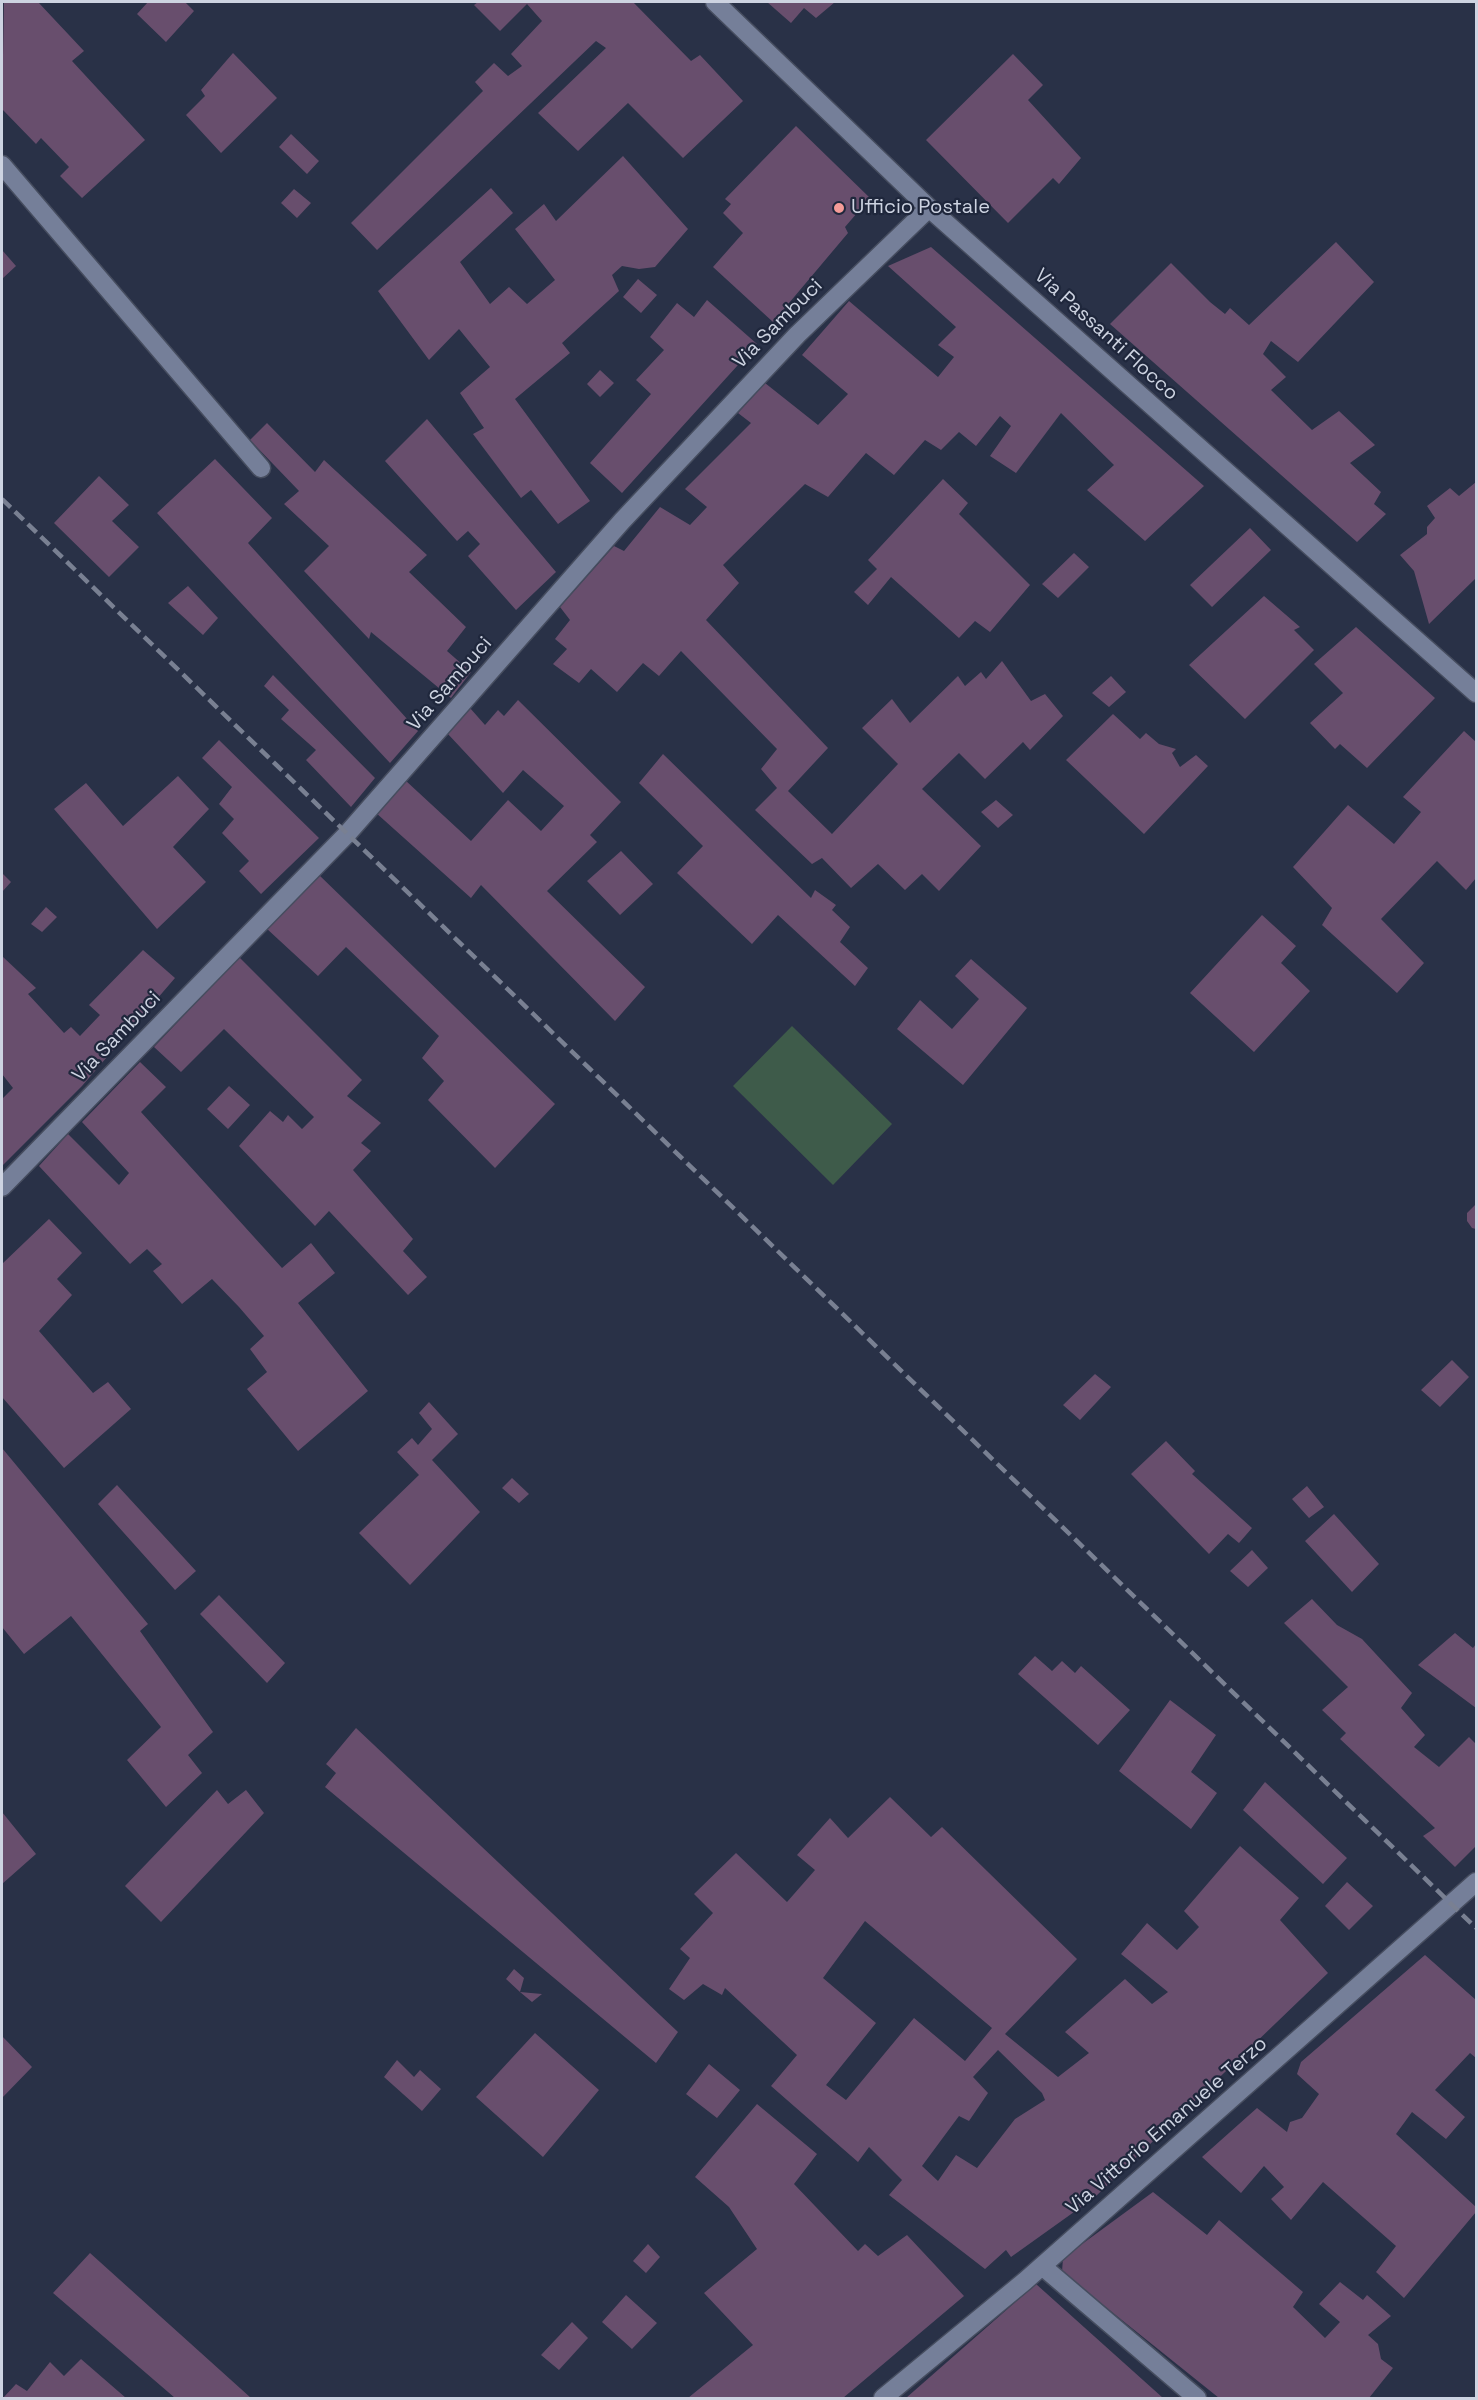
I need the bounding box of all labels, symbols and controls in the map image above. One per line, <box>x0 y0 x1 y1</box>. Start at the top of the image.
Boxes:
place label: Ufficio Postale <box>851 196 990 220</box>
marker: Ufficio Postale <box>832 201 846 215</box>
street label: Via Passanti Flocco <box>1029 264 1183 406</box>
street label: Via Sambuci <box>728 274 828 374</box>
street label: Via Sambuci <box>403 632 497 736</box>
street label: Via Sambuci <box>68 987 166 1087</box>
street label: Via Vittorio Emanuele Terzo <box>1062 2032 1272 2220</box>

